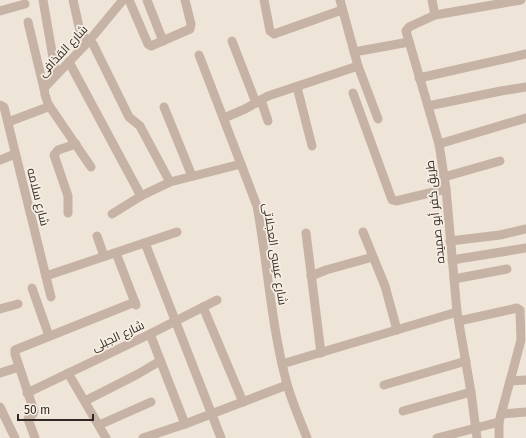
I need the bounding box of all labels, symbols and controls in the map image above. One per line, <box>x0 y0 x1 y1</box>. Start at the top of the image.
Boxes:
street label: شارع القذافى <box>35 22 91 81</box>
street label: طريق كفر أبو صميده <box>422 159 447 265</box>
street label: شارع سلامه <box>23 167 52 228</box>
street label: شارع عيسى العجلاتى <box>259 202 290 306</box>
street label: شارع الجبلى <box>90 318 147 355</box>
scale bar <box>18 396 93 422</box>
text: 50 m <box>24 403 50 417</box>

